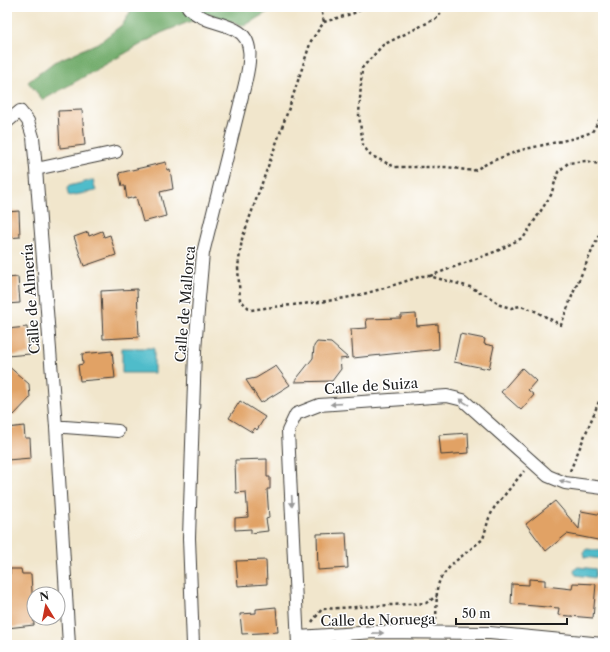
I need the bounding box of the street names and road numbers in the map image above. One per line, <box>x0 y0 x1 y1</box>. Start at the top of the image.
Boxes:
street label: Calle de Almería <box>18 243 44 355</box>
street label: Calle de Mallorca <box>171 244 199 363</box>
street label: Calle de Suiza <box>323 374 419 398</box>
street label: Calle de Noruega <box>320 610 436 630</box>

